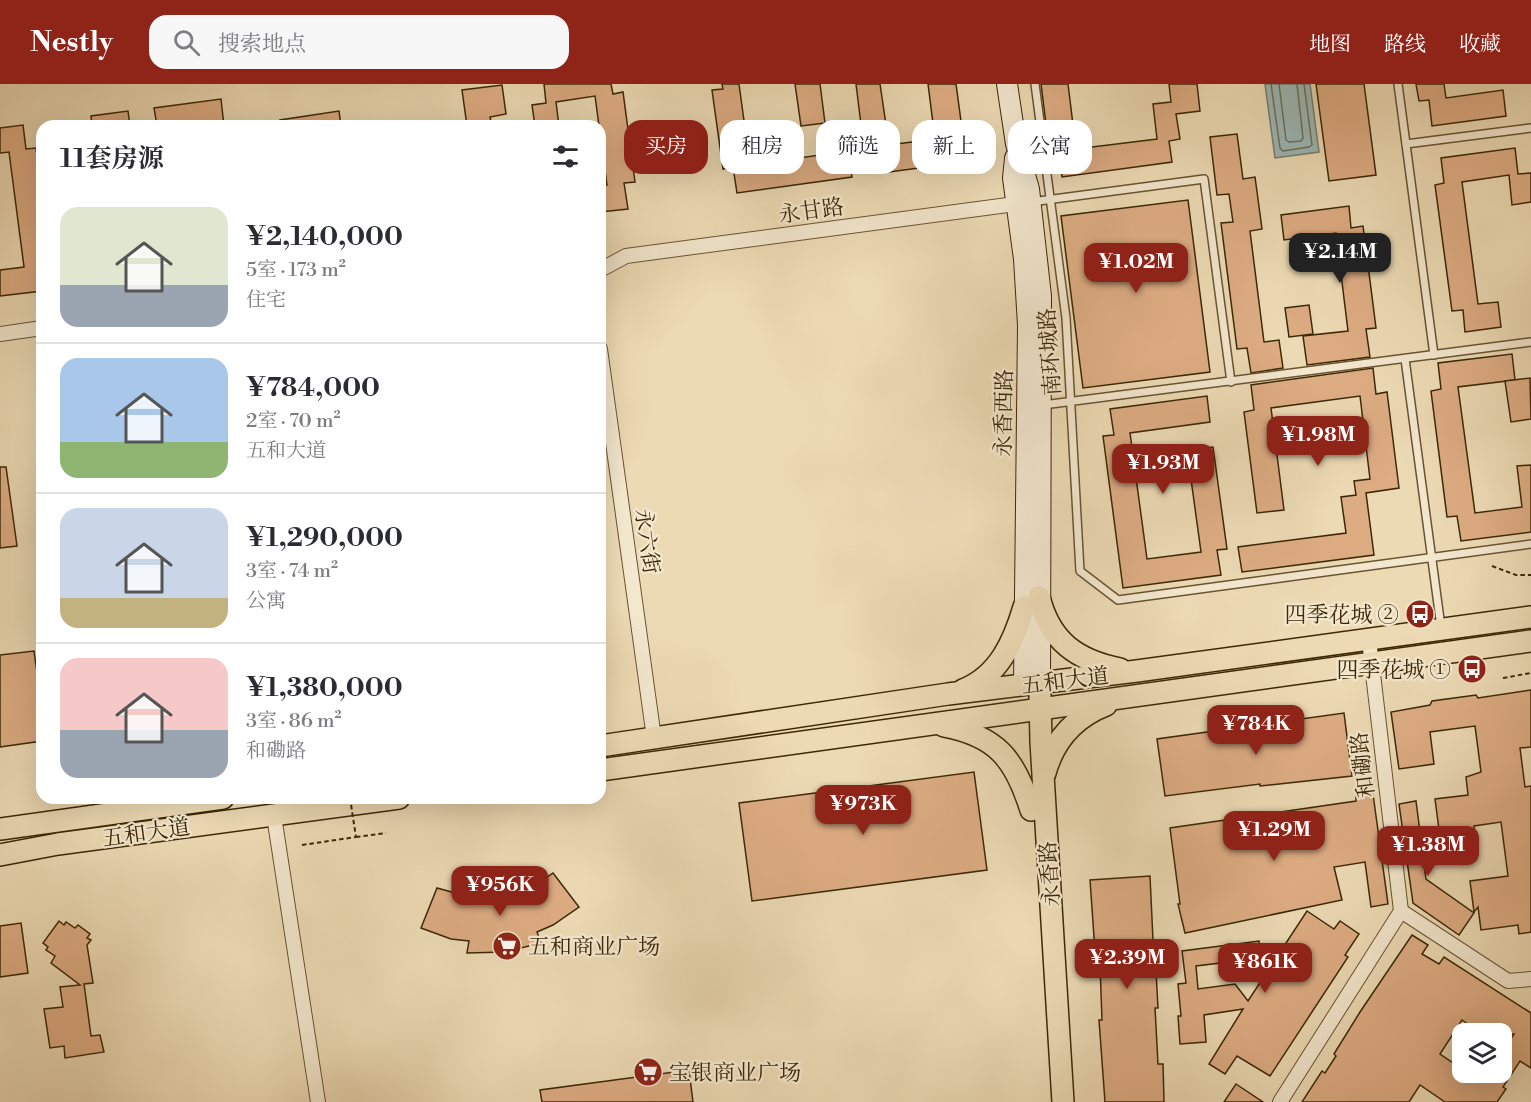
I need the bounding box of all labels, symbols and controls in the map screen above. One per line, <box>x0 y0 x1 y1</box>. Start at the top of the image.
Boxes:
search box <box>149 15 569 69</box>
text: Nestly <box>30 25 113 60</box>
icon: search <box>170 26 203 59</box>
text: 搜索地点 <box>218 31 306 58</box>
text: 地图 <box>1309 32 1351 58</box>
text: 路线 <box>1384 32 1426 58</box>
text: 收藏 <box>1459 32 1501 58</box>
chip: 买房 <box>624 120 708 174</box>
chip: 租房 <box>720 120 804 174</box>
chip: 筛选 <box>816 120 900 174</box>
chip: 新上 <box>912 120 996 174</box>
chip: 公寓 <box>1008 120 1092 174</box>
icon: filters <box>549 140 582 173</box>
text: 11套房源 <box>60 143 164 175</box>
street label: 永甘路 <box>777 194 846 229</box>
text: ¥2,140,000 <box>246 221 403 253</box>
icon: home <box>108 231 180 303</box>
pin: ¥2.14M <box>1291 233 1389 284</box>
text: ¥2.14M <box>1303 240 1377 265</box>
pin: ¥1.02M <box>1087 243 1185 294</box>
text: ¥1.02M <box>1098 250 1174 275</box>
text: 5室 · 173 m² <box>246 258 346 283</box>
text: 住宅 <box>246 288 286 313</box>
street label: 南环城路 <box>1034 307 1067 397</box>
street label: 永香西路 <box>990 369 1019 457</box>
text: ¥784,000 <box>246 372 380 404</box>
icon: home <box>108 382 180 454</box>
text: 2室 · 70 m² <box>246 409 340 434</box>
pin: ¥1.98M <box>1269 416 1367 467</box>
text: ¥1.98M <box>1281 423 1355 448</box>
text: 五和大道 <box>246 439 326 464</box>
pin: ¥1.93M <box>1114 444 1212 495</box>
text: ¥1.93M <box>1126 451 1200 476</box>
street label: 永六街 <box>629 507 664 576</box>
text: ¥1,290,000 <box>246 522 403 554</box>
icon: home <box>108 532 180 604</box>
text: 3室 · 74 m² <box>246 559 338 584</box>
text: 公寓 <box>246 589 286 614</box>
bus stop icon: 四季花城 ② <box>1404 598 1436 630</box>
place label: 四季花城 ② <box>1284 602 1399 629</box>
bus stop icon: 四季花城 ① <box>1456 653 1488 685</box>
place label: 四季花城 ① <box>1336 657 1451 684</box>
street label: 五和大道 <box>1020 663 1111 700</box>
text: ¥1,380,000 <box>246 672 403 704</box>
icon: home <box>108 682 180 754</box>
pin: ¥784K <box>1214 705 1298 756</box>
text: 3室 · 86 m² <box>246 709 342 734</box>
text: ¥784K <box>1221 712 1291 737</box>
street label: 和磡路 <box>1346 730 1381 799</box>
text: 和磡路 <box>246 739 306 764</box>
pin: ¥973K <box>821 785 905 836</box>
text: ¥973K <box>829 792 897 817</box>
pin: ¥1.29M <box>1225 811 1323 862</box>
street label: 五和大道 <box>101 814 192 853</box>
text: ¥1.29M <box>1237 818 1311 843</box>
pin: ¥1.38M <box>1379 826 1477 877</box>
text: ¥1.38M <box>1391 833 1465 858</box>
street label: 永香路 <box>1035 840 1066 908</box>
pin: ¥956K <box>458 866 542 917</box>
text: ¥956K <box>465 873 535 898</box>
supermarket icon: 五和商业广场 <box>491 930 523 962</box>
place label: 五和商业广场 <box>528 934 660 961</box>
pin: ¥2.39M <box>1078 939 1176 990</box>
pin: ¥861K <box>1223 943 1307 994</box>
text: ¥2.39M <box>1089 946 1165 971</box>
text: ¥861K <box>1232 950 1298 975</box>
map controls <box>1452 1023 1512 1083</box>
button: layers <box>1452 1023 1512 1083</box>
supermarket icon: 宝银商业广场 <box>632 1056 664 1088</box>
place label: 宝银商业广场 <box>669 1060 801 1087</box>

